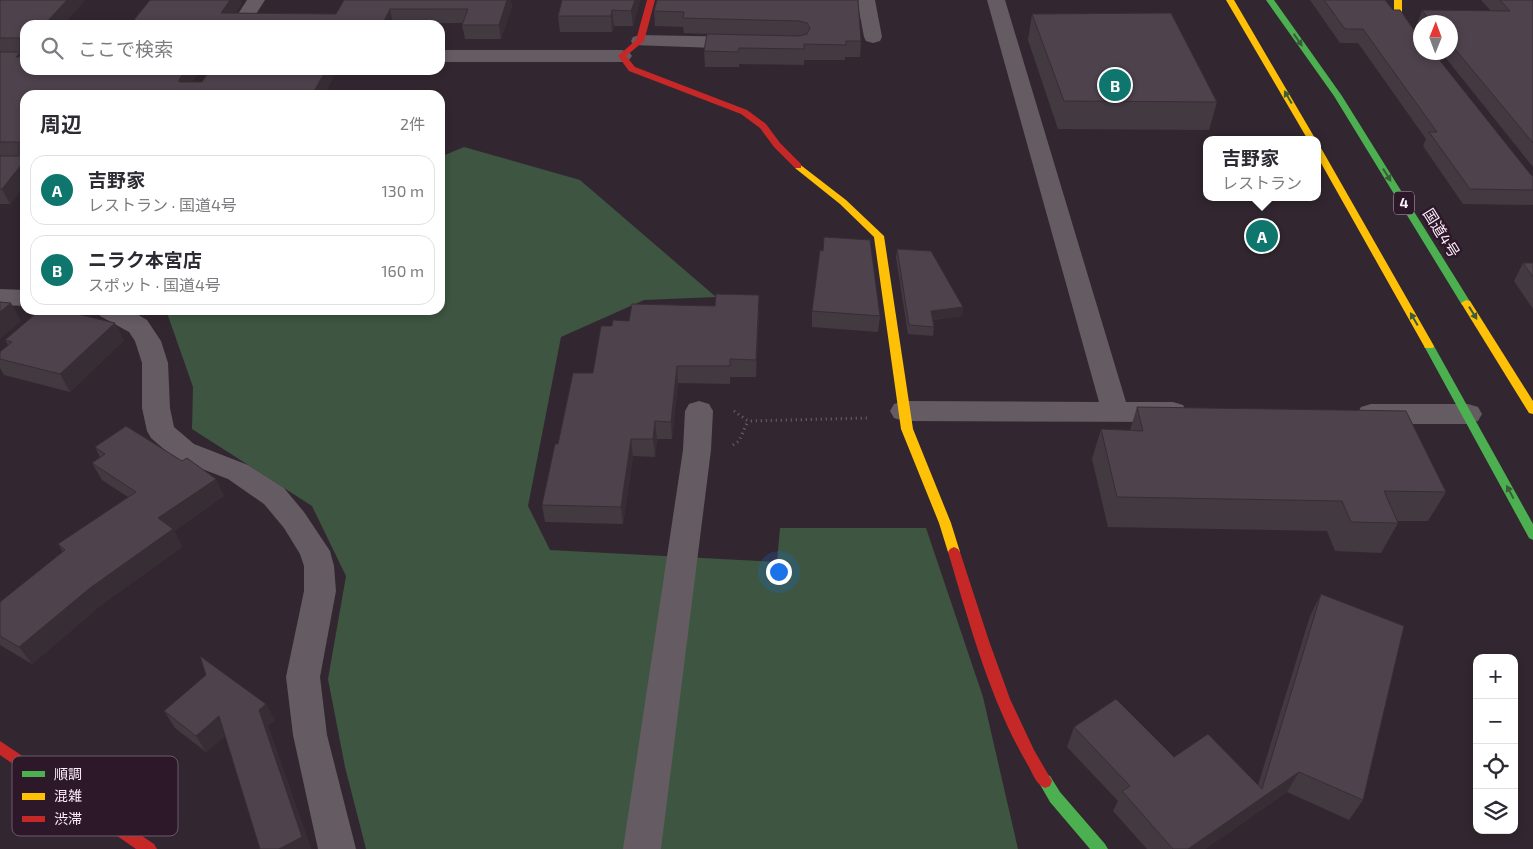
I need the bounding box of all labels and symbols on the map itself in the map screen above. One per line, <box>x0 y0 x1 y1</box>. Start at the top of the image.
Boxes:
north arrow <box>1413 15 1458 60</box>
one-way arrow <box>1293 33 1303 47</box>
pin: B <box>1099 66 1131 104</box>
one-way arrow <box>1284 90 1292 105</box>
one-way arrow <box>1383 169 1392 182</box>
road number: 4 <box>1394 192 1414 214</box>
street label: 国道4号 <box>1420 205 1464 260</box>
pin: A <box>1246 217 1278 255</box>
one-way arrow <box>1468 307 1478 320</box>
one-way arrow <box>1410 312 1418 326</box>
one-way arrow <box>1506 484 1514 499</box>
your location <box>766 559 792 585</box>
legend <box>12 756 178 836</box>
text: 順調 <box>54 765 82 782</box>
text: 混雑 <box>54 787 82 804</box>
text: 渋滞 <box>54 810 82 827</box>

